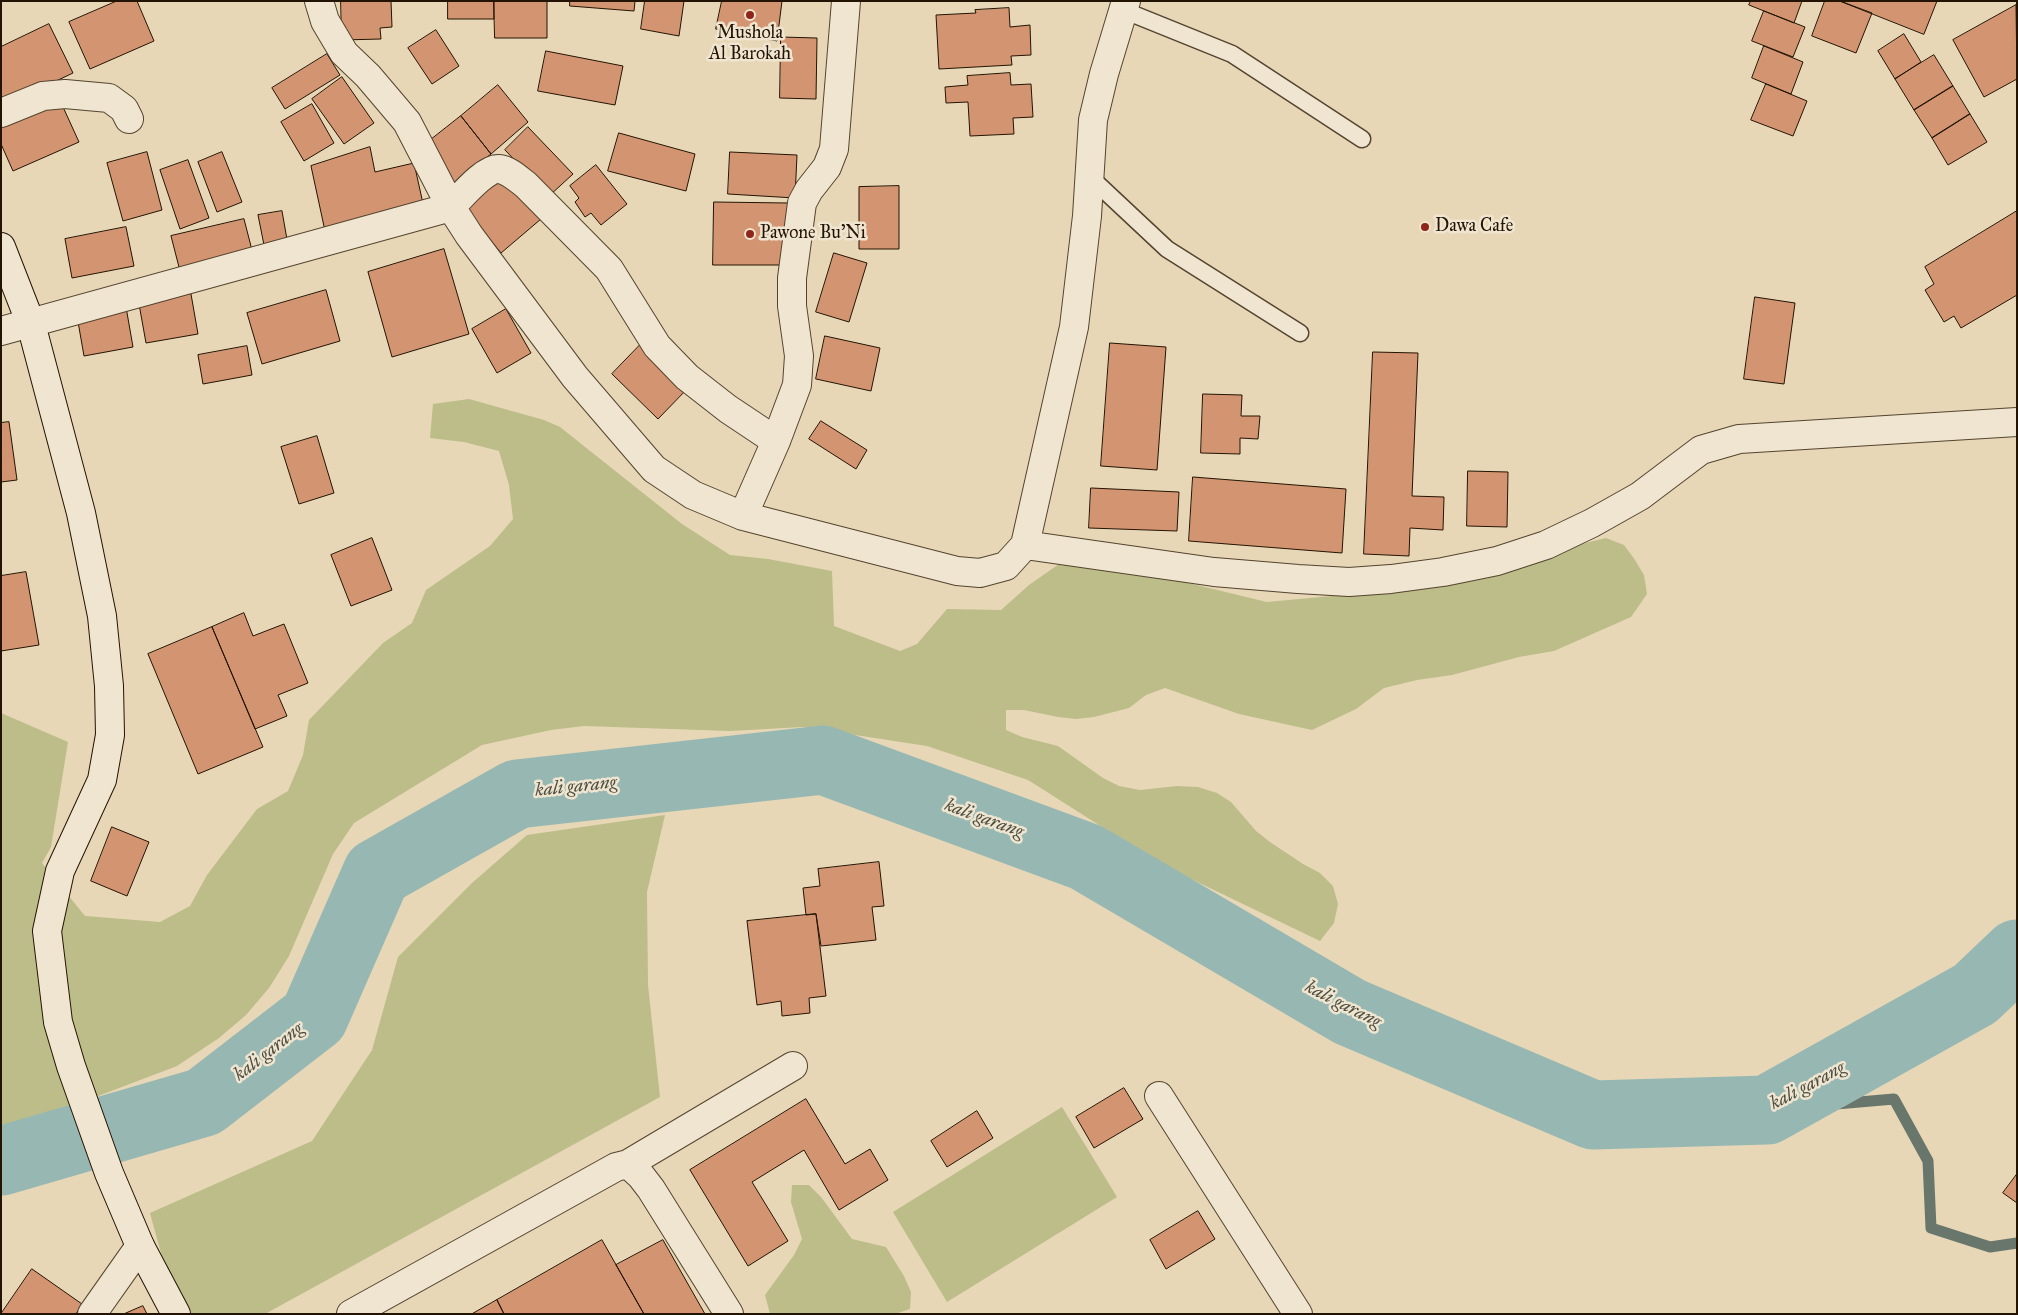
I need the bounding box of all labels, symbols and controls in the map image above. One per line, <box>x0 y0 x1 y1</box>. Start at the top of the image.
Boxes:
marker: Mushola Al Barokah <box>744 9 756 21</box>
place label: Mushola Al Barokah <box>709 23 791 66</box>
place label: Dawa Cafe <box>1435 216 1513 238</box>
marker: Dawa Cafe <box>1419 221 1431 233</box>
place label: Pawone Bu'Ni <box>760 223 866 245</box>
marker: Pawone Bu'Ni <box>744 228 756 240</box>
water label: kali garang <box>534 771 618 803</box>
water label: kali garang <box>942 794 1026 844</box>
water label: kali garang <box>1301 976 1385 1034</box>
water label: kali garang <box>230 1018 308 1086</box>
water label: kali garang <box>1766 1057 1850 1115</box>

